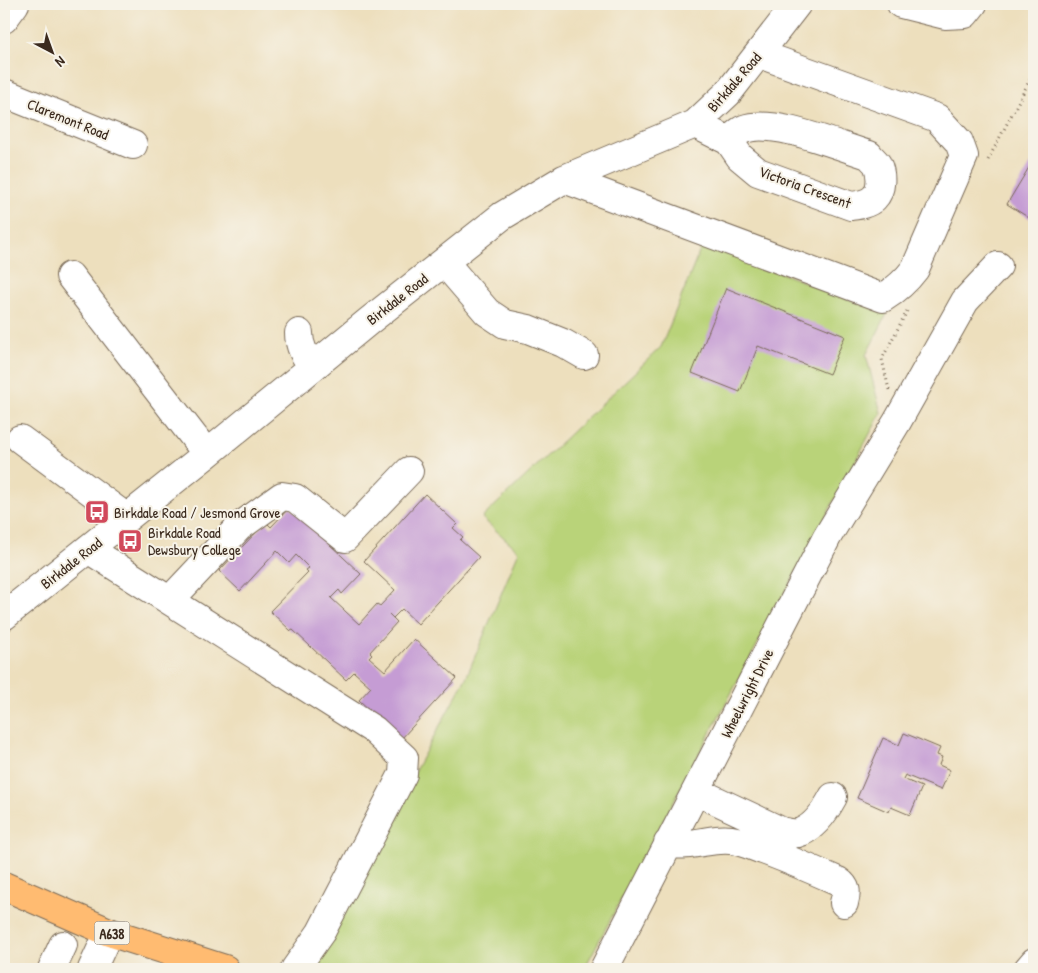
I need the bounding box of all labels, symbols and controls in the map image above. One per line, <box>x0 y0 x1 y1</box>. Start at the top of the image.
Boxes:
north arrow <box>28 28 78 78</box>
street label: Birkdale Road <box>702 48 766 116</box>
text: N <box>51 53 70 72</box>
street label: Claremont Road <box>24 93 112 145</box>
street label: Victoria Crescent <box>756 161 855 214</box>
street label: Birkdale Road <box>362 268 432 330</box>
bus stop icon: Birkdale Road / Jesmond Grove <box>84 499 110 525</box>
place label: Birkdale Road / Jesmond Grove <box>114 502 281 523</box>
place label: Birkdale Road Dewsbury College <box>148 522 241 560</box>
bus stop icon: Birkdale Road Dewsbury College <box>117 528 143 554</box>
street label: Birkdale Road <box>36 532 106 594</box>
street label: Wheelwright Drive <box>716 645 778 741</box>
road number: A638 <box>94 921 130 944</box>

